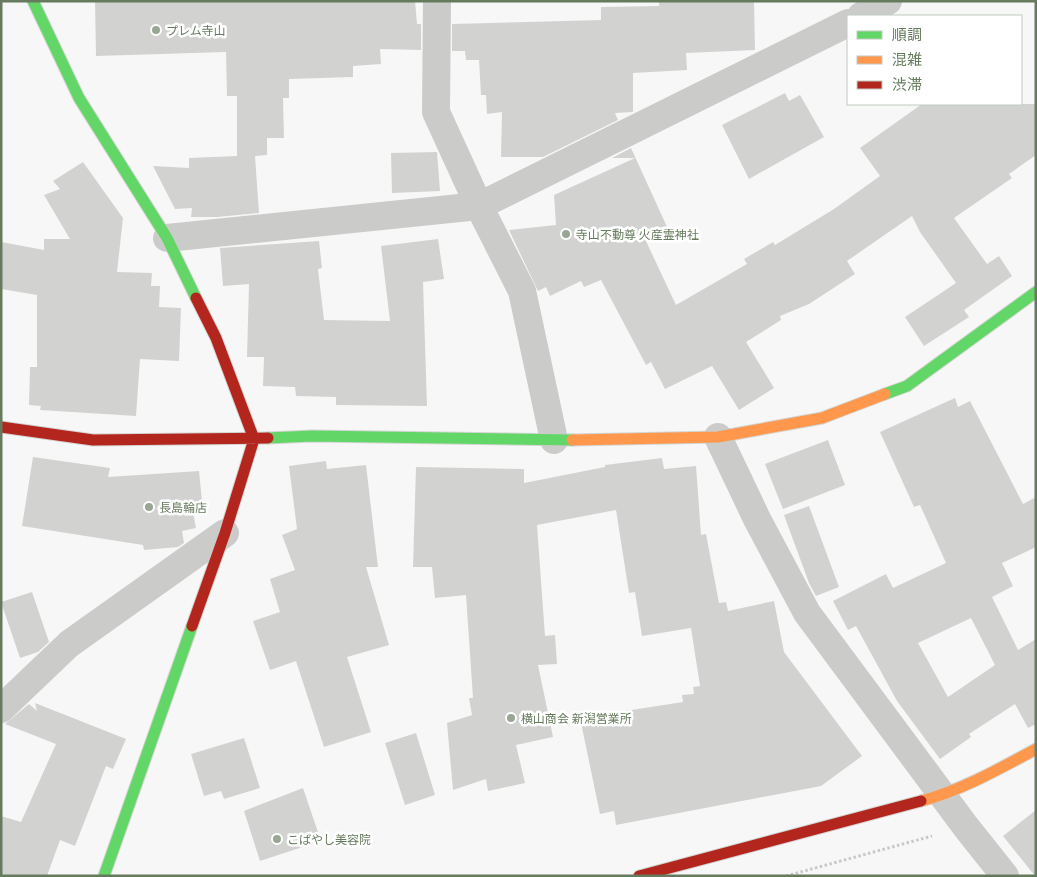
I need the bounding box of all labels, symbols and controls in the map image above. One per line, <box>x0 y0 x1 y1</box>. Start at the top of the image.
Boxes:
legend <box>847 15 1022 105</box>
place label: プレム寺山 <box>166 23 226 38</box>
marker: プレム寺山 <box>150 24 162 36</box>
text: 順調 <box>892 25 922 44</box>
text: 混雑 <box>892 50 922 69</box>
text: 渋滞 <box>892 75 922 94</box>
place label: 寺山不動尊 火産霊神社 <box>576 227 699 242</box>
marker: 寺山不動尊 火産霊神社 <box>560 228 572 240</box>
place label: 長島輪店 <box>159 500 207 515</box>
marker: 長島輪店 <box>143 501 155 513</box>
place label: 横山商会 新潟営業所 <box>521 711 632 726</box>
marker: 横山商会 新潟営業所 <box>505 712 517 724</box>
place label: こばやし美容院 <box>287 832 371 847</box>
marker: こばやし美容院 <box>271 833 283 845</box>

